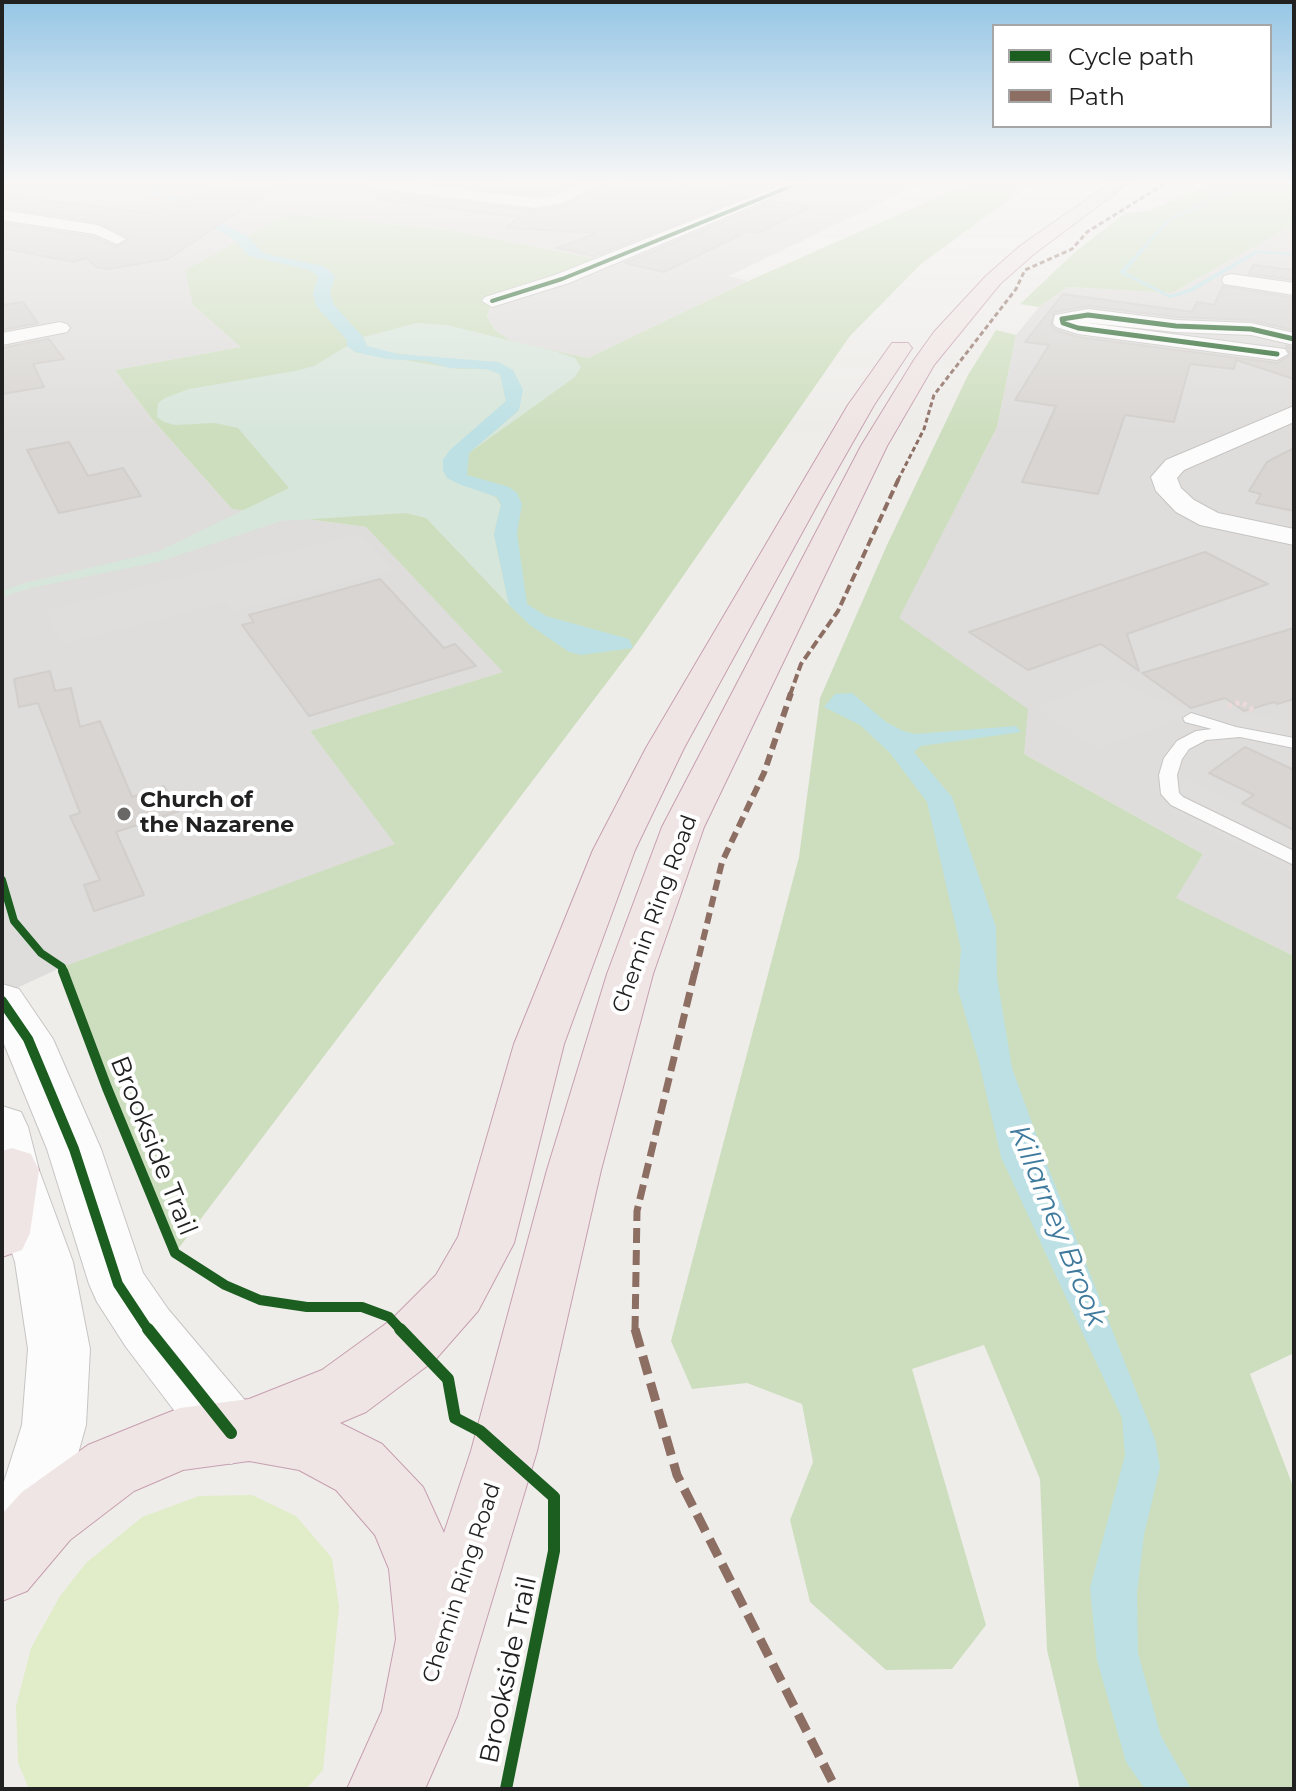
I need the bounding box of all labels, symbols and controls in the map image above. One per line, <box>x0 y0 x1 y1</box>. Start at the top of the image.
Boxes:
legend <box>992 24 1272 128</box>
text: Cycle path <box>1068 42 1195 71</box>
text: Path <box>1068 82 1125 111</box>
place label: Church of the Nazarene <box>140 788 294 840</box>
marker: Church of the Nazarene <box>115 805 133 823</box>
street label: Chemin Ring Road <box>607 811 703 1017</box>
street label: Brookside Trail <box>103 1052 203 1240</box>
water label: Killarney Brook <box>1001 1120 1113 1332</box>
street label: Chemin Ring Road <box>417 1480 507 1686</box>
street label: Brookside Trail <box>474 1574 544 1766</box>

